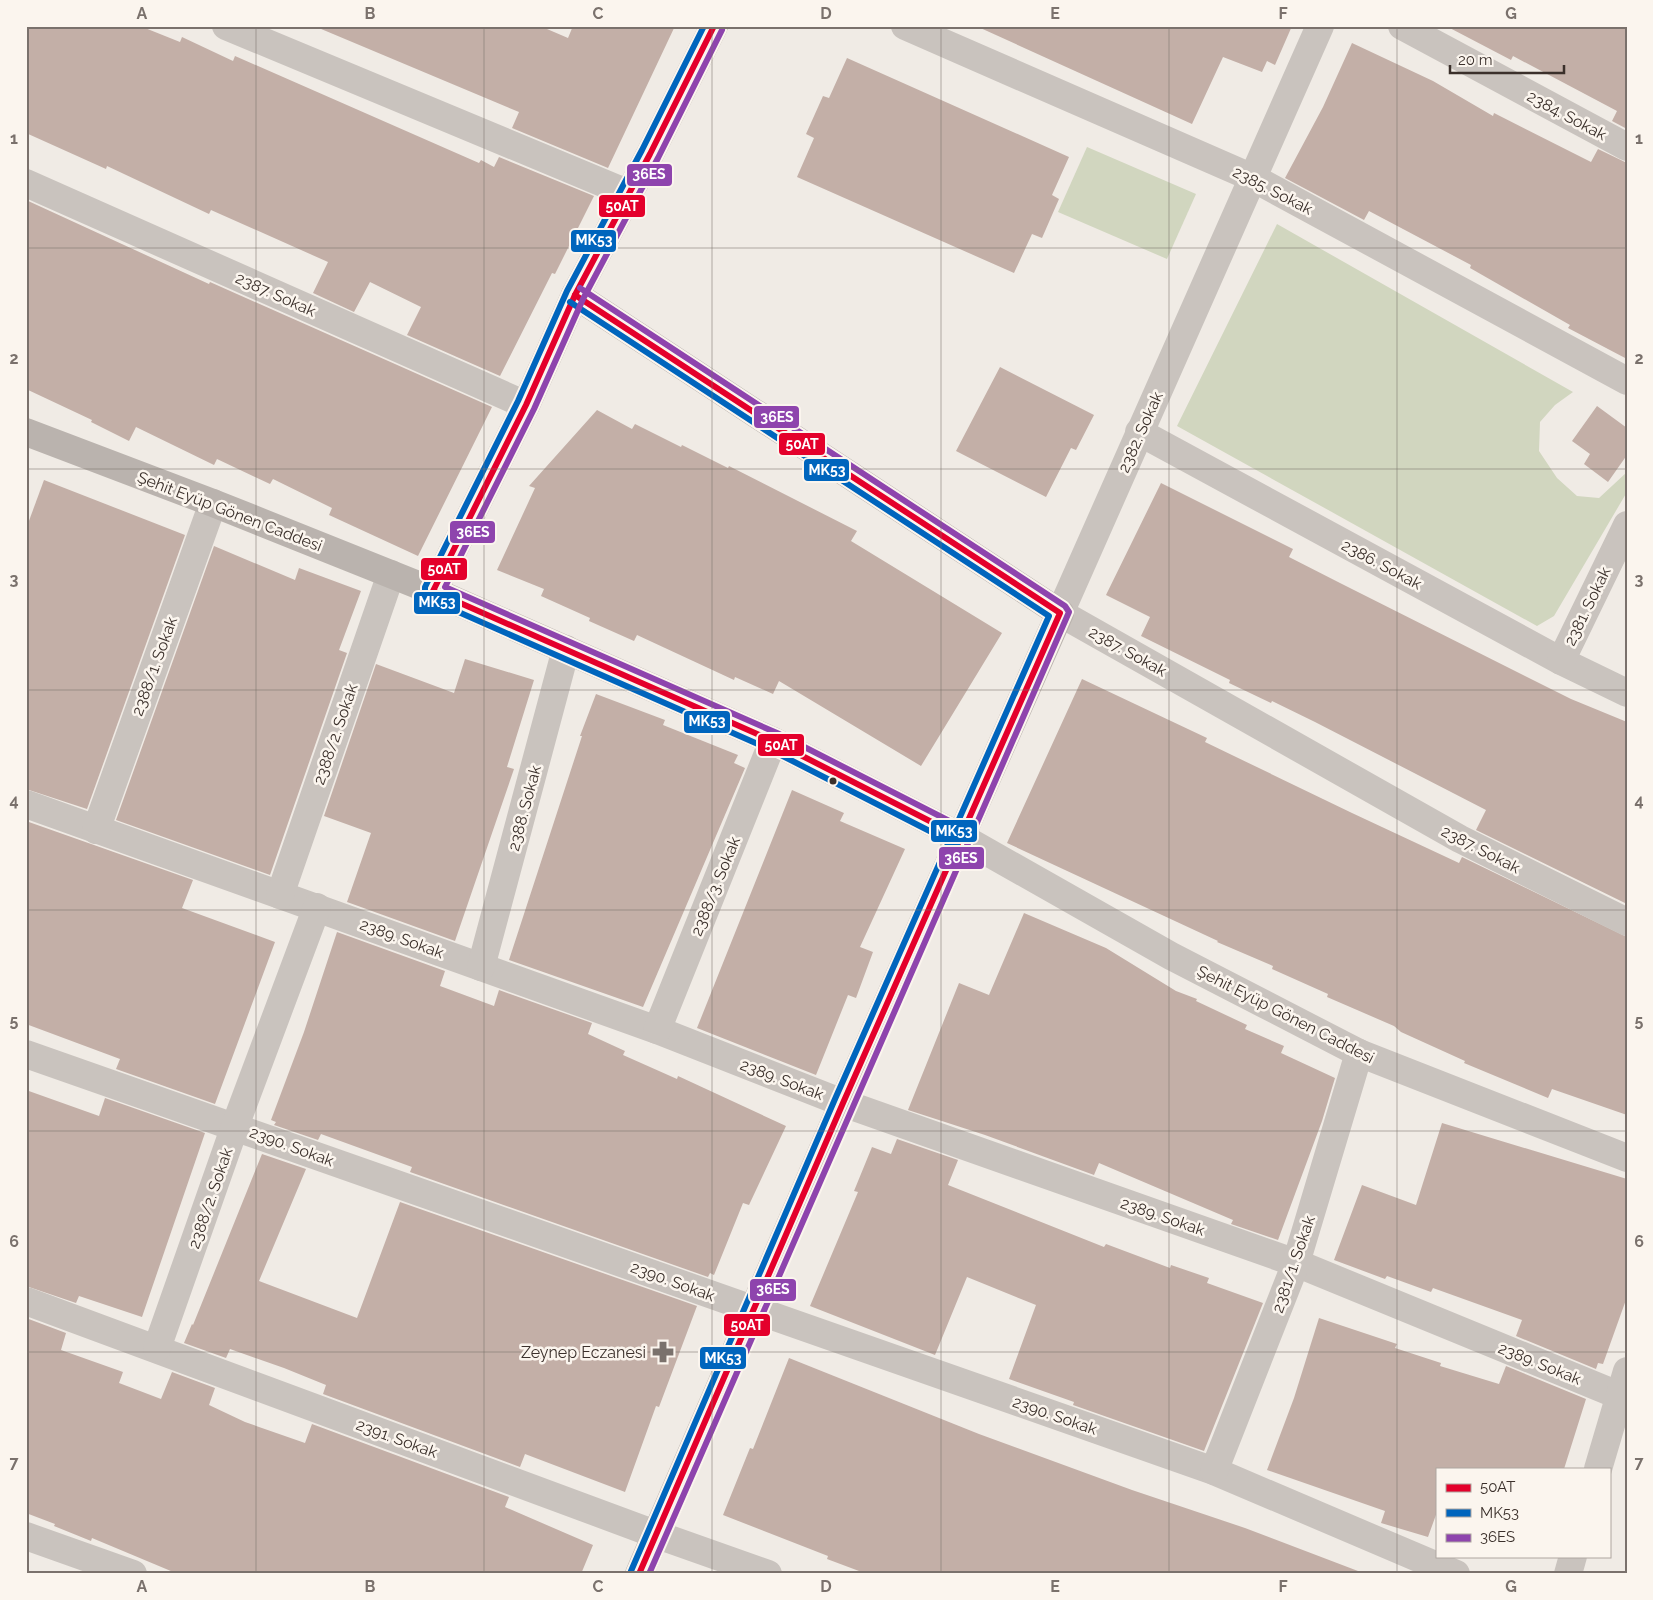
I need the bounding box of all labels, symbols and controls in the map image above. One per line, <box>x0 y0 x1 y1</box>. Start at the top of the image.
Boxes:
text: A <box>137 4 148 23</box>
text: B <box>365 4 376 23</box>
text: C <box>593 4 604 23</box>
text: D <box>820 4 832 23</box>
text: E <box>1050 4 1060 23</box>
text: F <box>1278 4 1288 23</box>
text: G <box>1505 4 1517 23</box>
scale bar <box>1450 42 1564 74</box>
text: 20 m <box>1458 51 1493 69</box>
street label: 2384. Sokak <box>1524 87 1610 145</box>
text: 1 <box>10 129 18 148</box>
text: 1 <box>1635 129 1643 148</box>
street label: 2385. Sokak <box>1230 162 1316 219</box>
line badge: 36ES <box>626 163 673 187</box>
text: 36ES <box>632 166 666 182</box>
line badge: 50AT <box>598 194 646 218</box>
text: 50AT <box>605 198 639 214</box>
line badge: MK53 <box>570 229 617 253</box>
text: MK53 <box>575 232 613 248</box>
street label: 2387. Sokak <box>233 268 319 321</box>
text: 2 <box>9 349 19 368</box>
text: 2 <box>1634 349 1644 368</box>
street label: 2382. Sokak <box>1114 388 1167 476</box>
line badge: 36ES <box>753 405 800 429</box>
text: 36ES <box>760 409 794 425</box>
line badge: 50AT <box>778 432 826 456</box>
text: 50AT <box>785 436 819 452</box>
line badge: MK53 <box>803 458 850 482</box>
text: MK53 <box>808 462 846 478</box>
street label: Şehit Eyüp Gönen Caddesi <box>135 467 325 555</box>
line badge: 36ES <box>449 520 496 544</box>
text: 36ES <box>456 524 490 540</box>
street label: 2386. Sokak <box>1338 535 1426 594</box>
line badge: 50AT <box>420 557 468 581</box>
text: 50AT <box>427 561 461 577</box>
street label: 2381. Sokak <box>1560 563 1615 649</box>
text: 3 <box>10 570 19 589</box>
text: 3 <box>1635 570 1644 589</box>
line badge: MK53 <box>413 591 461 615</box>
text: MK53 <box>418 594 456 610</box>
street label: 2388/1. Sokak <box>128 614 181 718</box>
street label: 2387. Sokak <box>1086 622 1170 681</box>
street label: 2388/2. Sokak <box>309 681 362 787</box>
line badge: MK53 <box>683 710 731 734</box>
text: MK53 <box>688 713 726 729</box>
line badge: 50AT <box>757 733 805 757</box>
text: 50AT <box>764 737 798 753</box>
street label: 2388. Sokak <box>504 763 545 853</box>
unlabelled marker <box>828 776 838 786</box>
text: 4 <box>9 791 19 810</box>
text: 4 <box>1634 791 1644 810</box>
line badge: MK53 <box>930 819 978 843</box>
street label: 2387. Sokak <box>1438 821 1524 878</box>
text: MK53 <box>935 823 973 839</box>
street label: 2388/3. Sokak <box>687 833 744 939</box>
line badge: 36ES <box>938 846 985 870</box>
text: 36ES <box>944 850 978 866</box>
street label: 2389. Sokak <box>357 915 447 963</box>
street label: Şehit Eyüp Gönen Caddesi <box>1194 961 1378 1067</box>
text: 5 <box>10 1011 19 1030</box>
text: 5 <box>1635 1011 1644 1030</box>
street label: 2389. Sokak <box>737 1055 827 1104</box>
street label: 2390. Sokak <box>247 1122 337 1171</box>
street label: 2388/2. Sokak <box>184 1145 237 1251</box>
street label: 2389. Sokak <box>1118 1193 1208 1240</box>
street label: 2381/1. Sokak <box>1268 1213 1319 1315</box>
text: 6 <box>9 1232 19 1251</box>
text: 6 <box>1634 1232 1644 1251</box>
street label: 2390. Sokak <box>628 1257 718 1306</box>
line badge: 36ES <box>749 1278 797 1302</box>
text: 36ES <box>756 1281 790 1297</box>
line badge: 50AT <box>723 1313 771 1337</box>
text: 50AT <box>730 1317 764 1333</box>
street label: 2389. Sokak <box>1496 1338 1585 1389</box>
pharmacy icon: Zeynep Eczanesi <box>650 1339 676 1365</box>
place label: Zeynep Eczanesi <box>521 1343 646 1362</box>
line badge: MK53 <box>699 1346 747 1370</box>
text: MK53 <box>704 1350 742 1366</box>
street label: 2390. Sokak <box>1010 1392 1100 1439</box>
street label: 2391. Sokak <box>354 1415 441 1462</box>
text: 7 <box>10 1453 19 1472</box>
text: 7 <box>1635 1453 1644 1472</box>
legend <box>1436 1468 1610 1558</box>
text: 50AT <box>1480 1478 1515 1496</box>
text: MK53 <box>1480 1504 1519 1522</box>
text: 36ES <box>1480 1528 1515 1546</box>
text: A <box>137 1577 148 1596</box>
text: B <box>365 1577 376 1596</box>
text: C <box>593 1577 604 1596</box>
text: D <box>820 1577 832 1596</box>
text: E <box>1050 1577 1060 1596</box>
text: F <box>1278 1577 1288 1596</box>
text: G <box>1505 1577 1517 1596</box>

